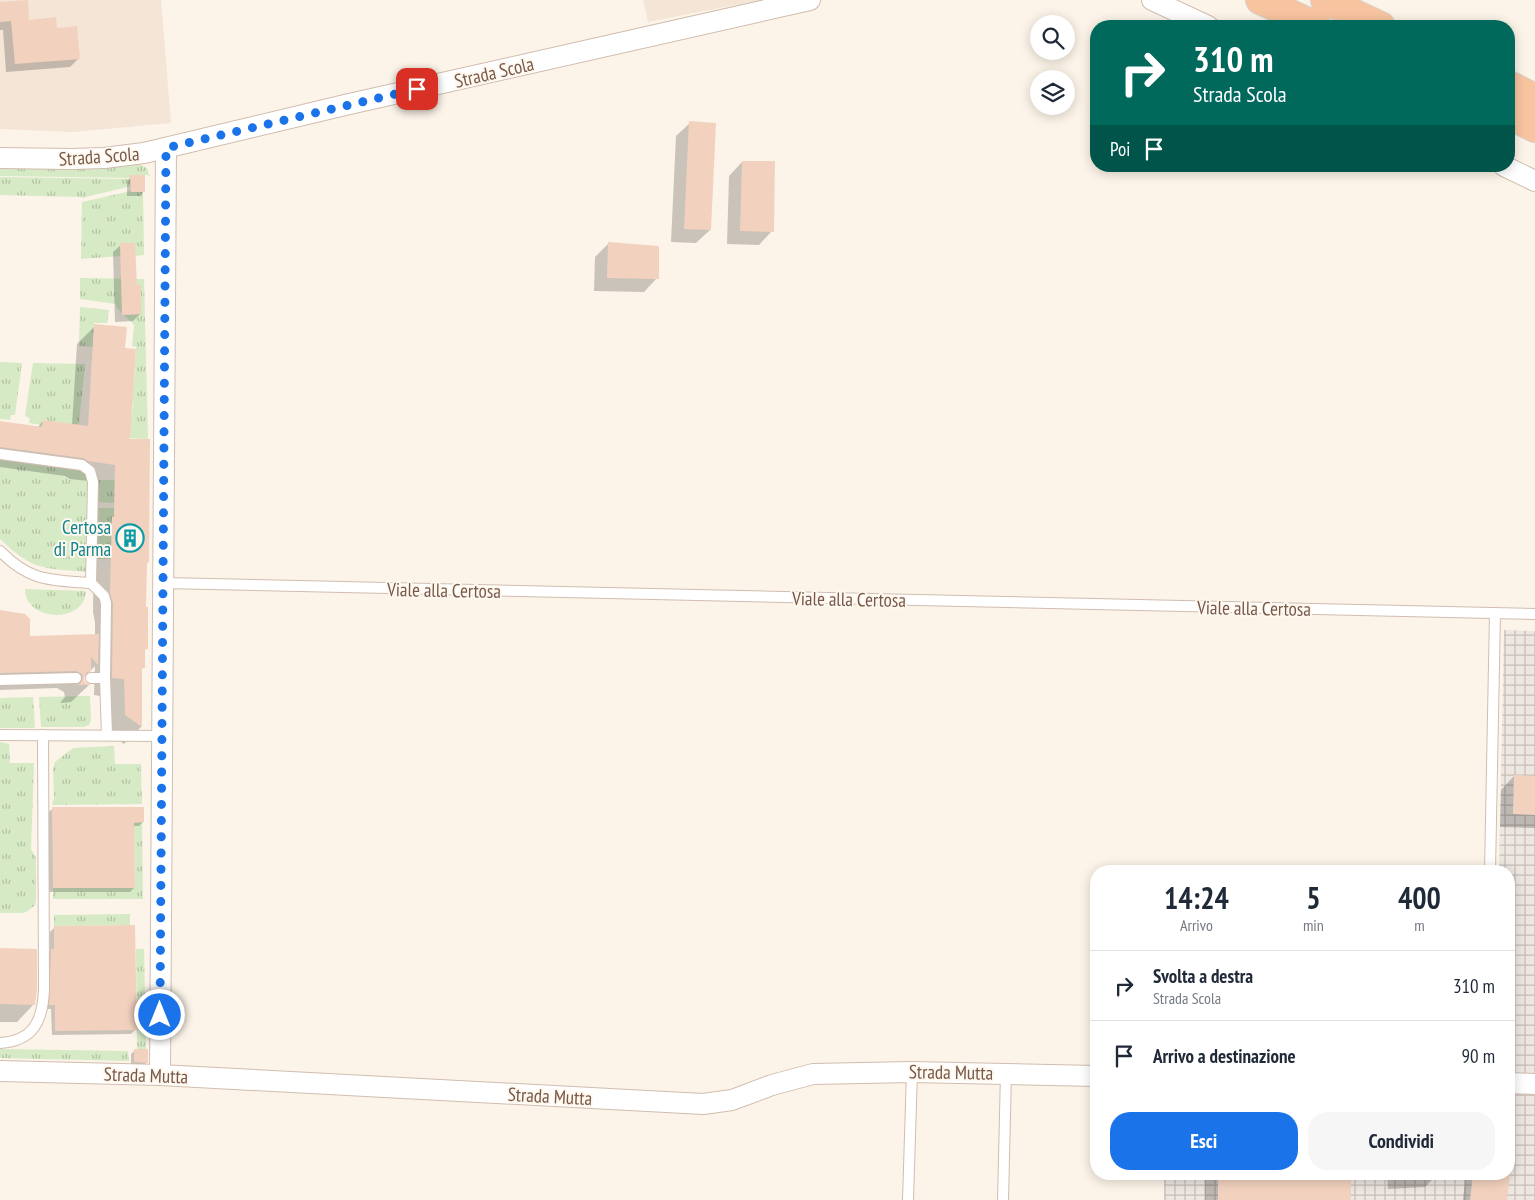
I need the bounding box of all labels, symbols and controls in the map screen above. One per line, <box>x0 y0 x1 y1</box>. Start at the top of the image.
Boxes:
map controls <box>1030 15 1075 115</box>
button: search <box>1030 15 1075 60</box>
text: 310 m <box>1193 36 1274 82</box>
icon: right <box>1110 40 1175 105</box>
street label: Strada Scola <box>452 51 536 93</box>
pin <box>396 68 438 110</box>
button: layers <box>1030 70 1075 115</box>
icon: arrive <box>403 75 431 103</box>
text: Strada Scola <box>1193 80 1287 108</box>
icon: arrive <box>1140 135 1168 163</box>
text: Poi <box>1110 137 1130 161</box>
street label: Strada Scola <box>58 141 140 171</box>
place label: Certosa di Parma <box>54 515 111 561</box>
building icon: Certosa di Parma <box>115 523 145 553</box>
street label: Viale alla Certosa <box>386 577 501 603</box>
street label: Viale alla Certosa <box>791 586 906 612</box>
street label: Viale alla Certosa <box>1196 595 1311 621</box>
text: 14:24 <box>1164 878 1229 917</box>
text: 5 <box>1306 878 1321 917</box>
text: 400 <box>1398 878 1441 917</box>
text: Arrivo <box>1180 915 1213 935</box>
text: min <box>1303 915 1324 935</box>
text: m <box>1414 915 1425 935</box>
text: Svolta a destra <box>1153 964 1253 988</box>
icon: right <box>1110 972 1138 1000</box>
text: 310 m <box>1453 974 1495 998</box>
position arrow <box>133 988 185 1040</box>
text: Strada Scola <box>1153 988 1221 1008</box>
icon: arrive <box>1110 1042 1138 1070</box>
text: Arrivo a destinazione <box>1153 1044 1296 1068</box>
text: 90 m <box>1462 1044 1495 1068</box>
street label: Strada Mutta <box>909 1059 993 1085</box>
street label: Strada Mutta <box>103 1062 189 1088</box>
street label: Strada Mutta <box>507 1082 593 1110</box>
button: Esci <box>1110 1112 1298 1170</box>
button: Condividi <box>1308 1112 1495 1170</box>

